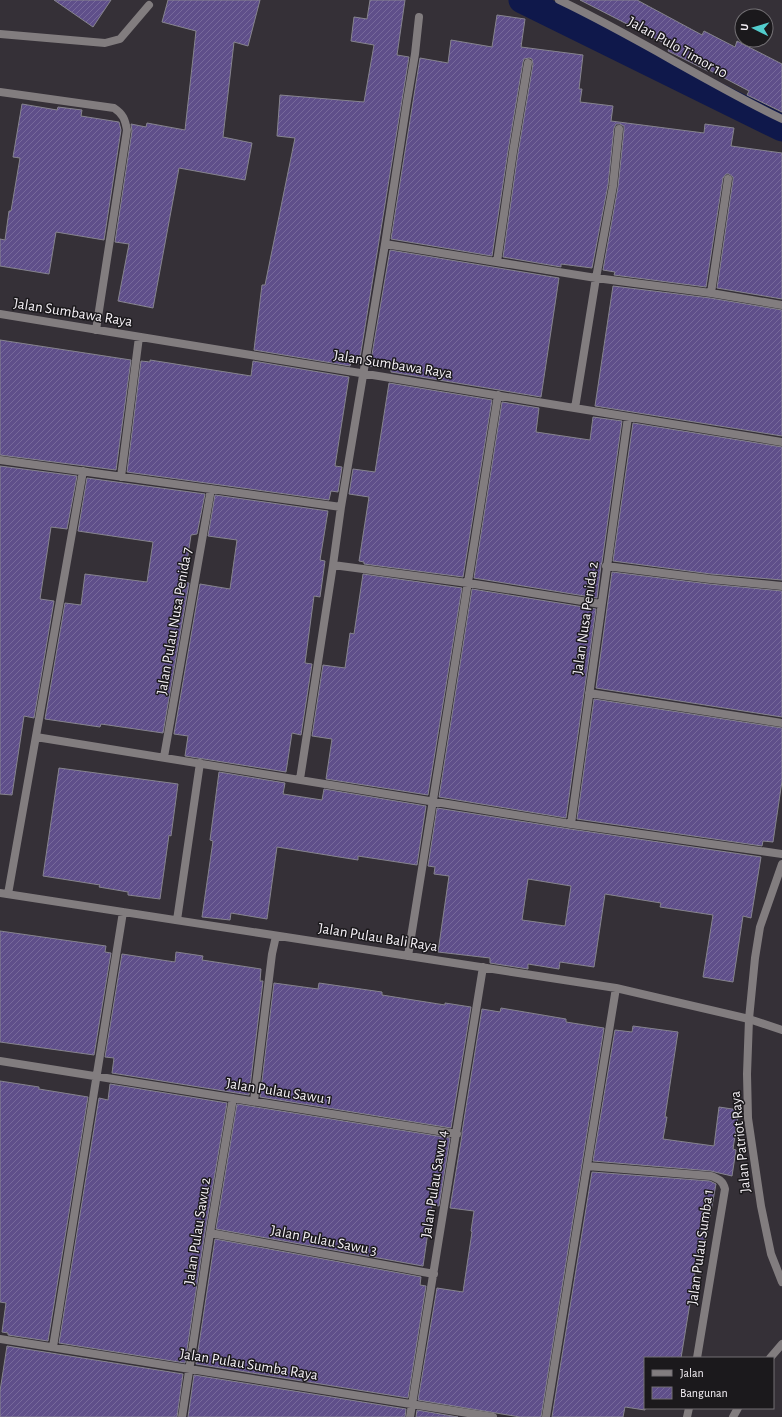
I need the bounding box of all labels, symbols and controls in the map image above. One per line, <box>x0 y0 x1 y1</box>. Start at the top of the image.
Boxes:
north arrow <box>734 8 774 48</box>
street label: Jalan Pulo Timor 10 <box>625 14 730 81</box>
text: U <box>739 23 750 31</box>
street label: Jalan Sumbawa Raya <box>12 296 133 329</box>
street label: Jalan Sumbawa Raya <box>332 348 453 381</box>
street label: Jalan Pulau Nusa Penida 7 <box>154 546 195 696</box>
street label: Jalan Nusa Penida 2 <box>570 560 601 676</box>
street label: Jalan Pulau Bali Raya <box>317 921 439 954</box>
street label: Jalan Pulau Sawu 1 <box>225 1076 333 1107</box>
street label: Jalan Patriot Raya <box>728 1090 753 1193</box>
street label: Jalan Pulau Sawu 4 <box>419 1129 450 1239</box>
street label: Jalan Pulau Sawu 2 <box>182 1176 213 1286</box>
street label: Jalan Pulau Sumba 1 <box>685 1188 716 1306</box>
street label: Jalan Pulau Sawu 3 <box>270 1223 378 1258</box>
street label: Jalan Pulau Sumba Raya <box>179 1346 319 1383</box>
legend <box>644 1357 774 1409</box>
text: Jalan <box>680 1367 704 1379</box>
text: Bangunan <box>680 1387 728 1399</box>

